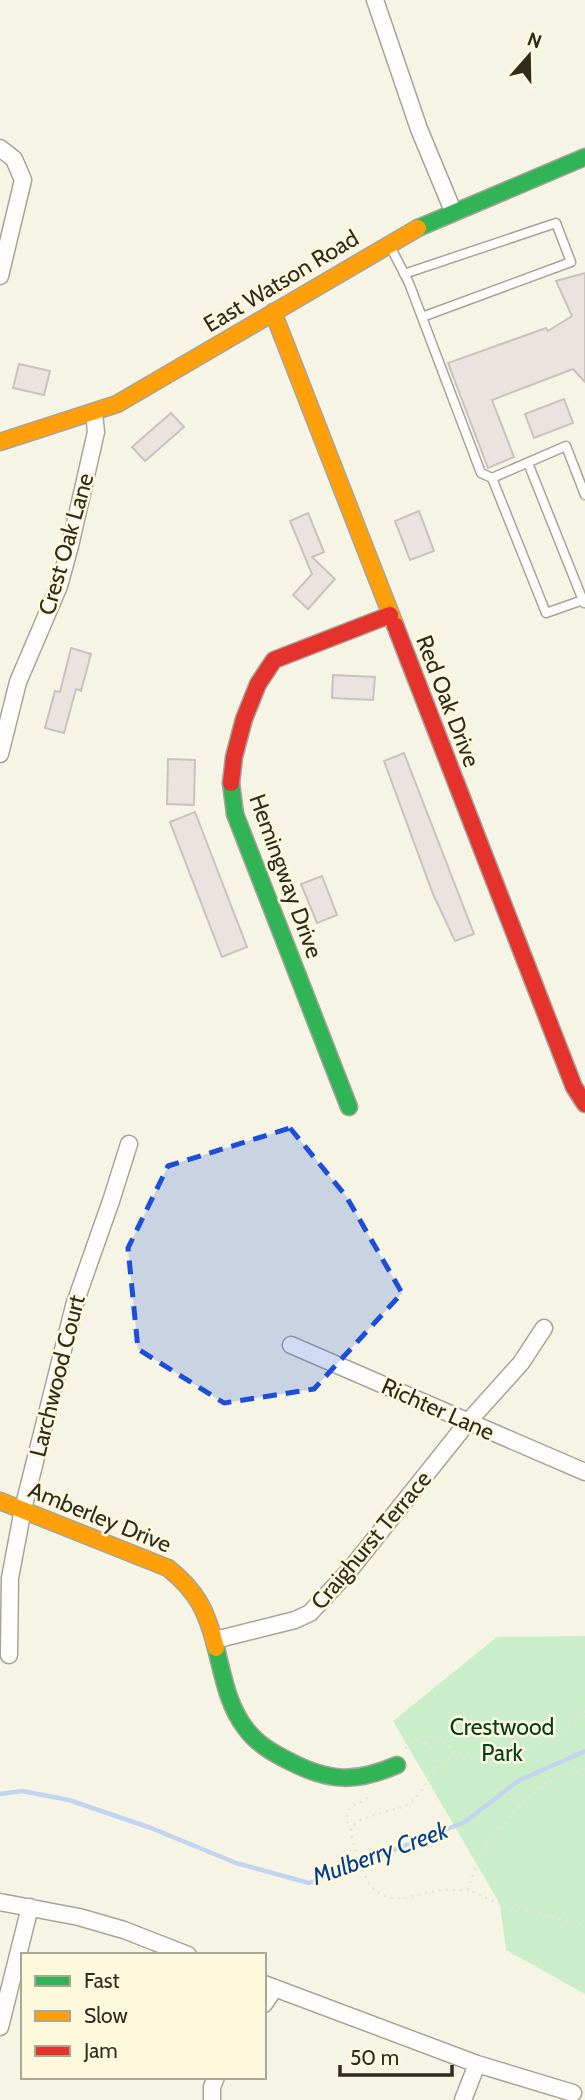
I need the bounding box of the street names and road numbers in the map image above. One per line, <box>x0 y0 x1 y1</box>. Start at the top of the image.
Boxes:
street label: East Watson Road <box>198 224 364 338</box>
street label: Crest Oak Lane <box>32 470 100 618</box>
street label: Red Oak Drive <box>410 631 486 771</box>
street label: Hemingway Drive <box>243 790 329 962</box>
street label: Larchwood Court <box>23 1292 91 1460</box>
street label: Richter Lane <box>377 1372 499 1446</box>
street label: Craighurst Terrace <box>305 1465 437 1615</box>
street label: Amberley Drive <box>25 1476 176 1558</box>

